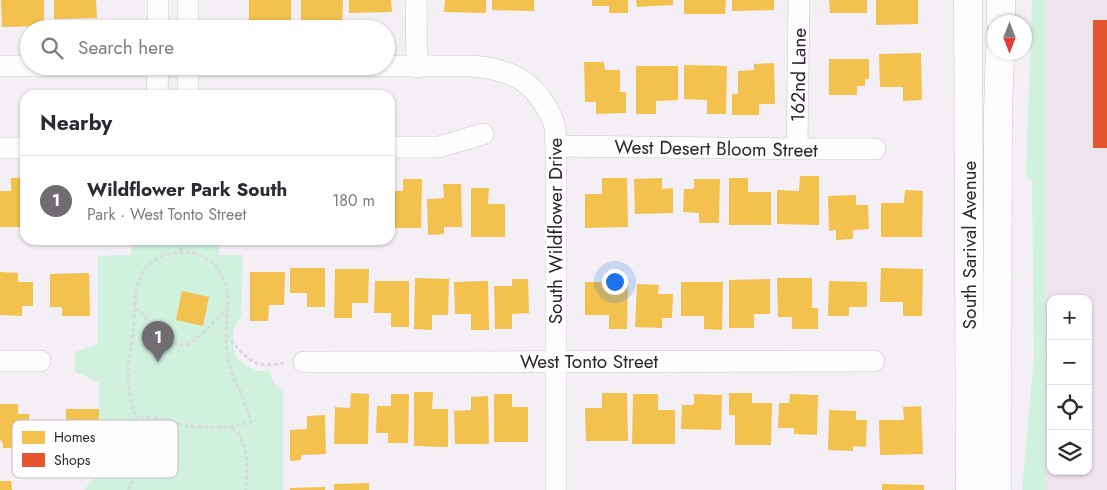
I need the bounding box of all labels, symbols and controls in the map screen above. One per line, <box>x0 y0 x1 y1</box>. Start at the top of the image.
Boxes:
north arrow <box>987 15 1032 60</box>
search box <box>20 20 395 75</box>
street label: 162nd Lane <box>784 27 813 122</box>
icon: search <box>38 34 66 62</box>
text: Search here <box>78 34 174 61</box>
text: Nearby <box>40 108 112 138</box>
street label: West Desert Bloom Street <box>614 133 818 164</box>
street label: South Wildflower Drive <box>542 137 569 324</box>
street label: South Sarival Avenue <box>956 160 983 329</box>
text: Wildflower Park South <box>87 176 287 203</box>
text: 1 <box>52 189 60 212</box>
text: 180 m <box>332 189 375 212</box>
text: Park · West Tonto Street <box>87 203 246 226</box>
your location <box>602 269 628 295</box>
map controls <box>1047 295 1092 475</box>
button: + <box>1047 295 1092 340</box>
pin: 1 <box>142 321 174 362</box>
button: − <box>1047 340 1092 385</box>
street label: West Tonto Street <box>520 348 659 375</box>
button: locate <box>1047 385 1092 430</box>
legend <box>12 420 178 478</box>
text: Homes <box>54 427 96 447</box>
button: layers <box>1047 430 1092 475</box>
text: Shops <box>54 450 91 470</box>

